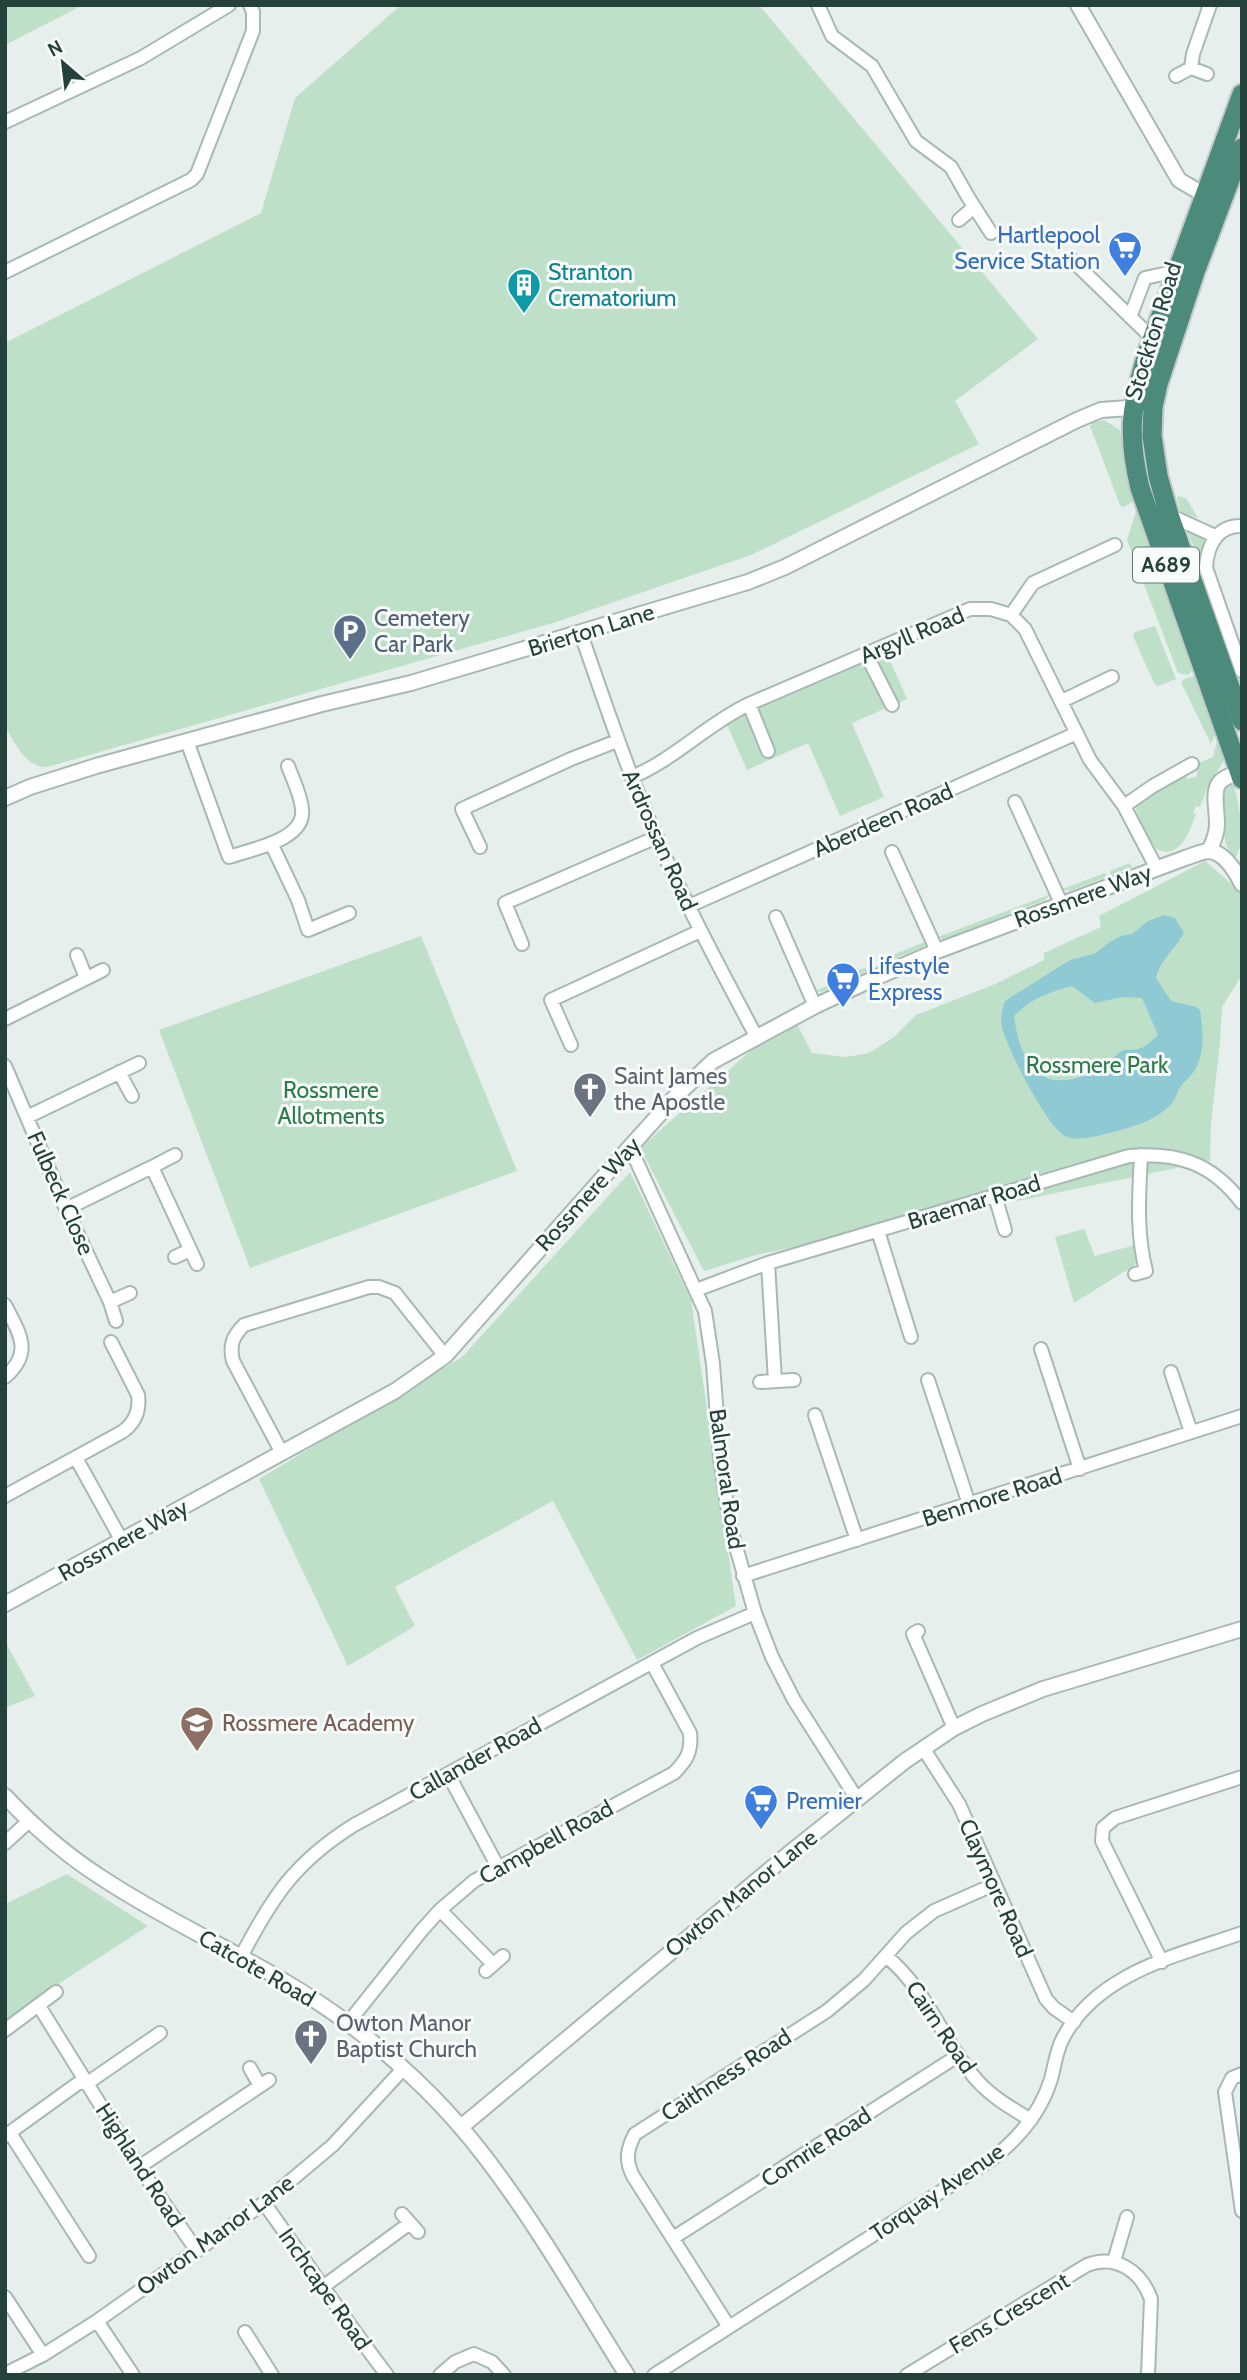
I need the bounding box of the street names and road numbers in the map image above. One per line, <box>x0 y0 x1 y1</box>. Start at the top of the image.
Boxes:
street label: Stockton Road <box>1119 259 1187 403</box>
road number: A689 <box>1133 548 1199 582</box>
street label: Brierton Lane <box>525 597 658 662</box>
street label: Argyll Road <box>856 601 968 669</box>
street label: Ardrossan Road <box>616 765 704 915</box>
street label: Aberdeen Road <box>809 777 957 863</box>
street label: Rossmere Way <box>1011 858 1156 934</box>
street label: Fulbeck Close <box>21 1127 101 1259</box>
street label: Rossmere Way <box>529 1131 647 1257</box>
street label: Braemar Road <box>904 1169 1044 1235</box>
street label: Balmoral Road <box>703 1407 751 1551</box>
street label: Benmore Road <box>919 1461 1065 1533</box>
street label: Rossmere Way <box>53 1493 193 1587</box>
street label: Callander Road <box>404 1711 546 1807</box>
street label: Campbell Road <box>474 1794 618 1890</box>
street label: Claymore Road <box>953 1815 1039 1961</box>
street label: Owton Manor Lane <box>659 1823 823 1963</box>
street label: Catcote Road <box>194 1923 320 2013</box>
street label: Cairn Road <box>900 1976 982 2078</box>
street label: Caithness Road <box>656 2023 796 2127</box>
street label: Highland Road <box>90 2098 190 2232</box>
street label: Comrie Road <box>756 2101 876 2193</box>
street label: Torquay Avenue <box>865 2137 1009 2247</box>
street label: Owton Manor Lane <box>131 2168 299 2301</box>
street label: Inchcape Road <box>273 2223 377 2355</box>
street label: Fens Crescent <box>944 2266 1074 2360</box>

